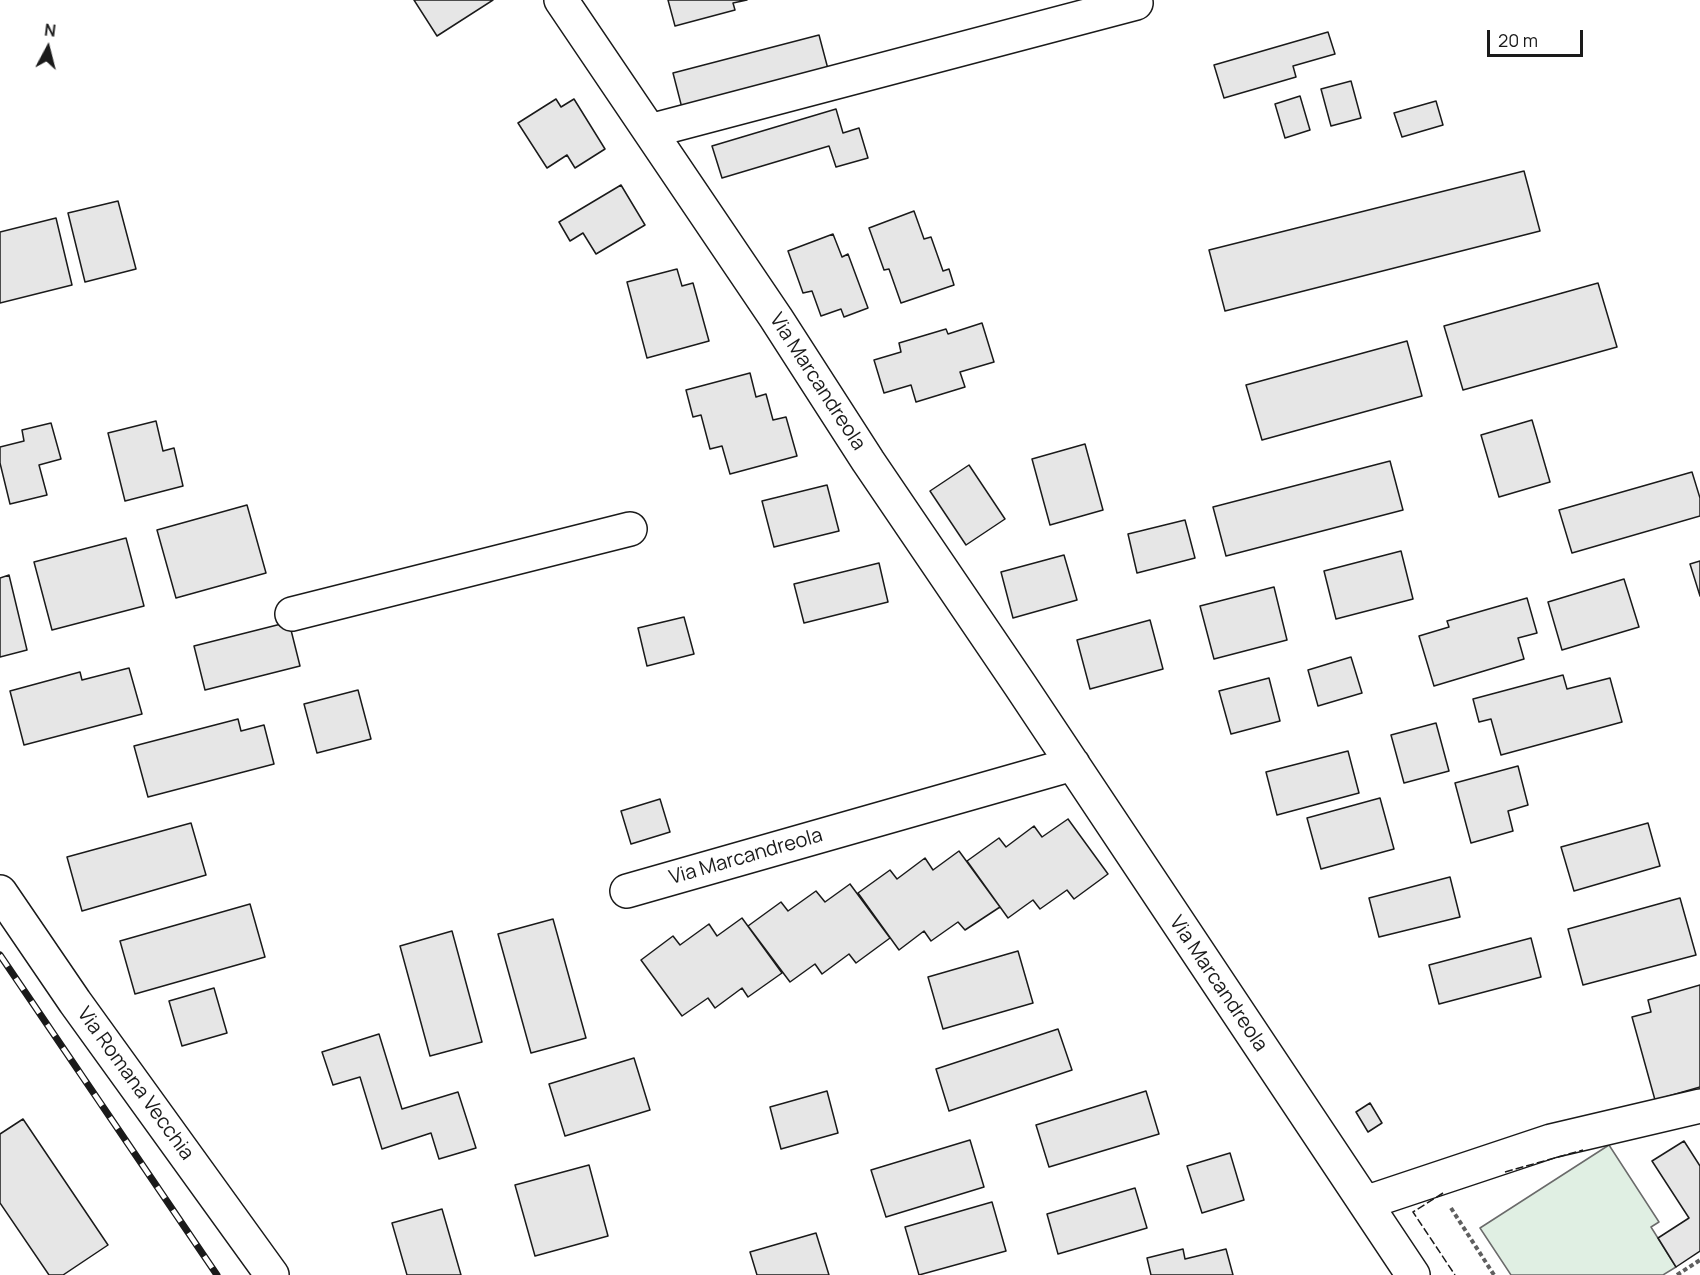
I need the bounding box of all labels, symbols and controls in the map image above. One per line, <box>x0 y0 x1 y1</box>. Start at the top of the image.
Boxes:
north arrow <box>18 18 78 78</box>
scale bar <box>1490 18 1586 56</box>
text: N <box>43 19 57 42</box>
text: 20 m <box>1498 28 1538 52</box>
street label: Via Marcandreola <box>764 309 870 455</box>
street label: Via Marcandreola <box>667 824 825 890</box>
street label: Via Marcandreola <box>1164 912 1272 1056</box>
street label: Via Romana Vecchia <box>72 1003 198 1165</box>

